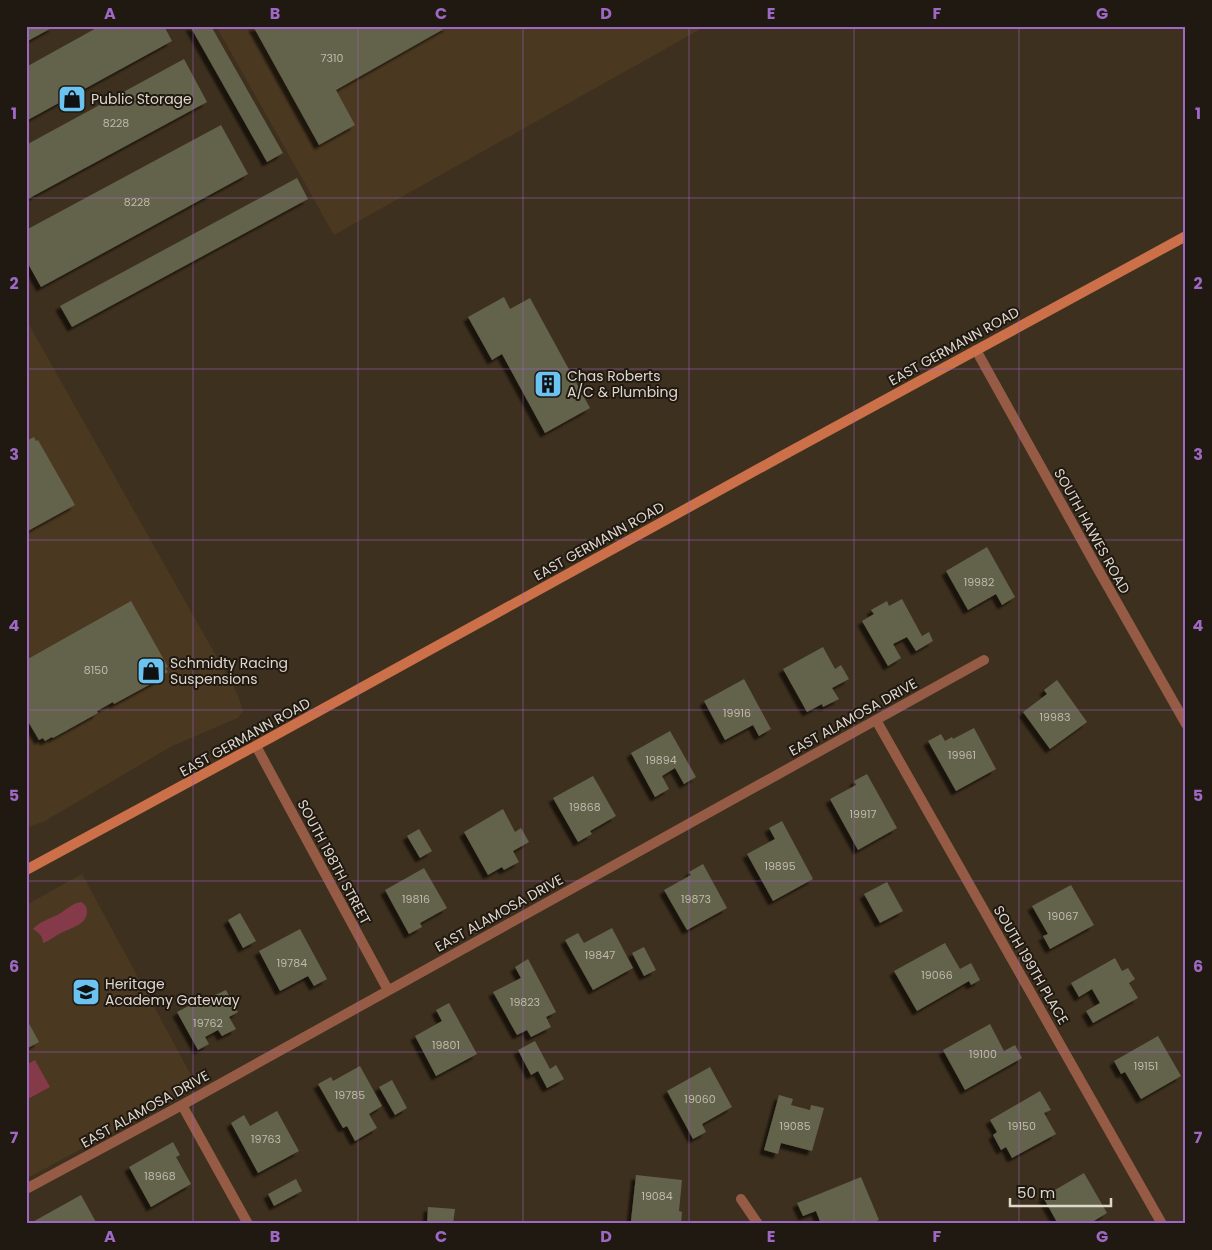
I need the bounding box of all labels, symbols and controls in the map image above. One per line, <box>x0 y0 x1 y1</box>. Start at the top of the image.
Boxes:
text: A <box>104 2 116 25</box>
text: B <box>270 2 280 25</box>
text: C <box>435 2 447 25</box>
text: D <box>600 2 612 25</box>
text: E <box>767 2 775 25</box>
text: F <box>933 2 942 25</box>
text: G <box>1096 2 1108 25</box>
house number: 7310 <box>321 50 344 66</box>
shop icon: Public Storage <box>57 84 87 114</box>
place label: Public Storage <box>91 89 192 109</box>
text: 1 <box>11 102 17 125</box>
text: 1 <box>1195 102 1201 125</box>
house number: 8228 <box>103 115 129 131</box>
house number: 8228 <box>124 194 150 210</box>
text: 2 <box>9 272 19 295</box>
text: 2 <box>1193 272 1203 295</box>
street label: EAST GERMANN ROAD <box>885 302 1023 390</box>
place label: Chas Roberts A/C & Plumbing <box>567 366 678 402</box>
building icon: Chas Roberts A/C & Plumbing <box>533 369 563 399</box>
text: 3 <box>9 443 19 466</box>
text: 3 <box>1193 443 1203 466</box>
street label: SOUTH HAWES ROAD <box>1049 465 1135 597</box>
street label: EAST GERMANN ROAD <box>530 497 668 585</box>
house number: 19982 <box>964 574 994 590</box>
text: 4 <box>9 614 20 637</box>
text: 4 <box>1193 614 1204 637</box>
place label: Schmidty Racing Suspensions <box>170 653 288 689</box>
shop icon: Schmidty Racing Suspensions <box>136 656 166 686</box>
house number: 8150 <box>84 662 108 678</box>
street label: EAST ALAMOSA DRIVE <box>785 673 921 761</box>
street label: EAST GERMANN ROAD <box>176 693 314 781</box>
house number: 19916 <box>723 705 751 721</box>
house number: 19983 <box>1040 709 1070 725</box>
house number: 19961 <box>948 747 976 763</box>
house number: 19894 <box>645 752 677 768</box>
text: 5 <box>9 784 19 807</box>
text: 5 <box>1193 784 1203 807</box>
street label: SOUTH 198TH STREET <box>293 796 376 928</box>
house number: 19868 <box>569 799 601 815</box>
house number: 19917 <box>850 806 876 822</box>
house number: 19895 <box>764 858 796 874</box>
street label: EAST ALAMOSA DRIVE <box>431 869 567 957</box>
house number: 19816 <box>402 891 430 907</box>
house number: 19873 <box>681 891 711 907</box>
street label: SOUTH 199TH PLACE <box>989 902 1073 1028</box>
house number: 19067 <box>1048 908 1078 924</box>
house number: 19847 <box>585 947 615 963</box>
text: 6 <box>9 955 19 978</box>
house number: 19784 <box>277 955 307 971</box>
text: 6 <box>1193 955 1203 978</box>
house number: 19066 <box>921 967 953 983</box>
place label: Heritage Academy Gateway <box>105 974 240 1010</box>
school or university icon: Heritage Academy Gateway <box>71 977 101 1007</box>
house number: 19823 <box>510 994 540 1010</box>
house number: 19762 <box>193 1015 223 1031</box>
house number: 19801 <box>432 1037 460 1053</box>
house number: 19100 <box>969 1046 997 1062</box>
house number: 19151 <box>1134 1058 1158 1074</box>
street label: EAST ALAMOSA DRIVE <box>77 1065 213 1153</box>
house number: 19785 <box>335 1087 365 1103</box>
house number: 19060 <box>684 1091 716 1107</box>
house number: 19085 <box>779 1118 811 1134</box>
house number: 19150 <box>1008 1118 1036 1134</box>
text: 7 <box>10 1126 19 1149</box>
text: 7 <box>1194 1126 1203 1149</box>
house number: 19763 <box>251 1131 281 1147</box>
house number: 18968 <box>144 1168 176 1184</box>
scale bar <box>1010 1175 1111 1207</box>
text: 50 m <box>1017 1182 1055 1203</box>
house number: 19084 <box>641 1188 673 1204</box>
text: A <box>104 1225 116 1248</box>
text: B <box>270 1225 280 1248</box>
text: C <box>435 1225 447 1248</box>
text: D <box>600 1225 612 1248</box>
text: E <box>767 1225 775 1248</box>
text: F <box>933 1225 942 1248</box>
text: G <box>1096 1225 1108 1248</box>

